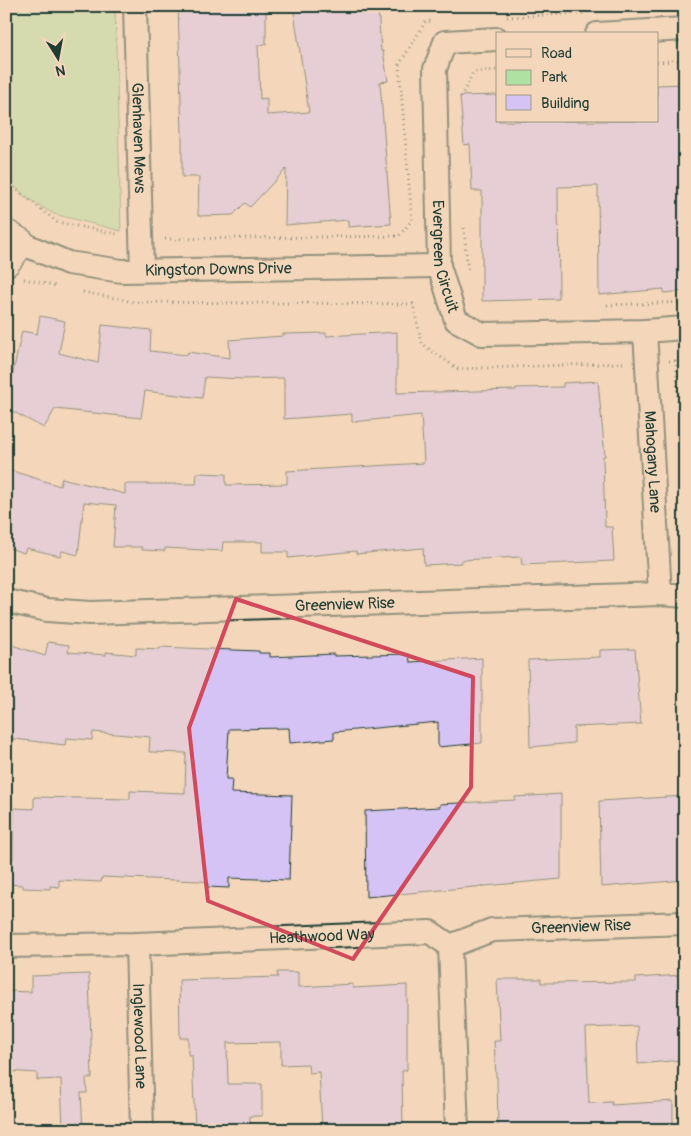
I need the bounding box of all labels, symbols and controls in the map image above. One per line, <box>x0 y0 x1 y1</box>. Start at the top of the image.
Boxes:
north arrow <box>32 32 82 82</box>
legend <box>496 32 658 122</box>
text: Road <box>541 44 572 63</box>
text: N <box>54 61 67 80</box>
text: Park <box>541 68 568 87</box>
street label: Glenhaven Mews <box>127 82 150 193</box>
text: Building <box>541 94 589 113</box>
street label: Evergreen Circuit <box>428 200 463 316</box>
street label: Kingston Downs Drive <box>145 258 292 281</box>
street label: Mahogany Lane <box>640 410 665 513</box>
street label: Greenview Rise <box>294 593 395 616</box>
street label: Greenview Rise <box>531 915 631 939</box>
street label: Heathwood Way <box>269 924 375 949</box>
street label: Inglewood Lane <box>128 983 151 1089</box>

